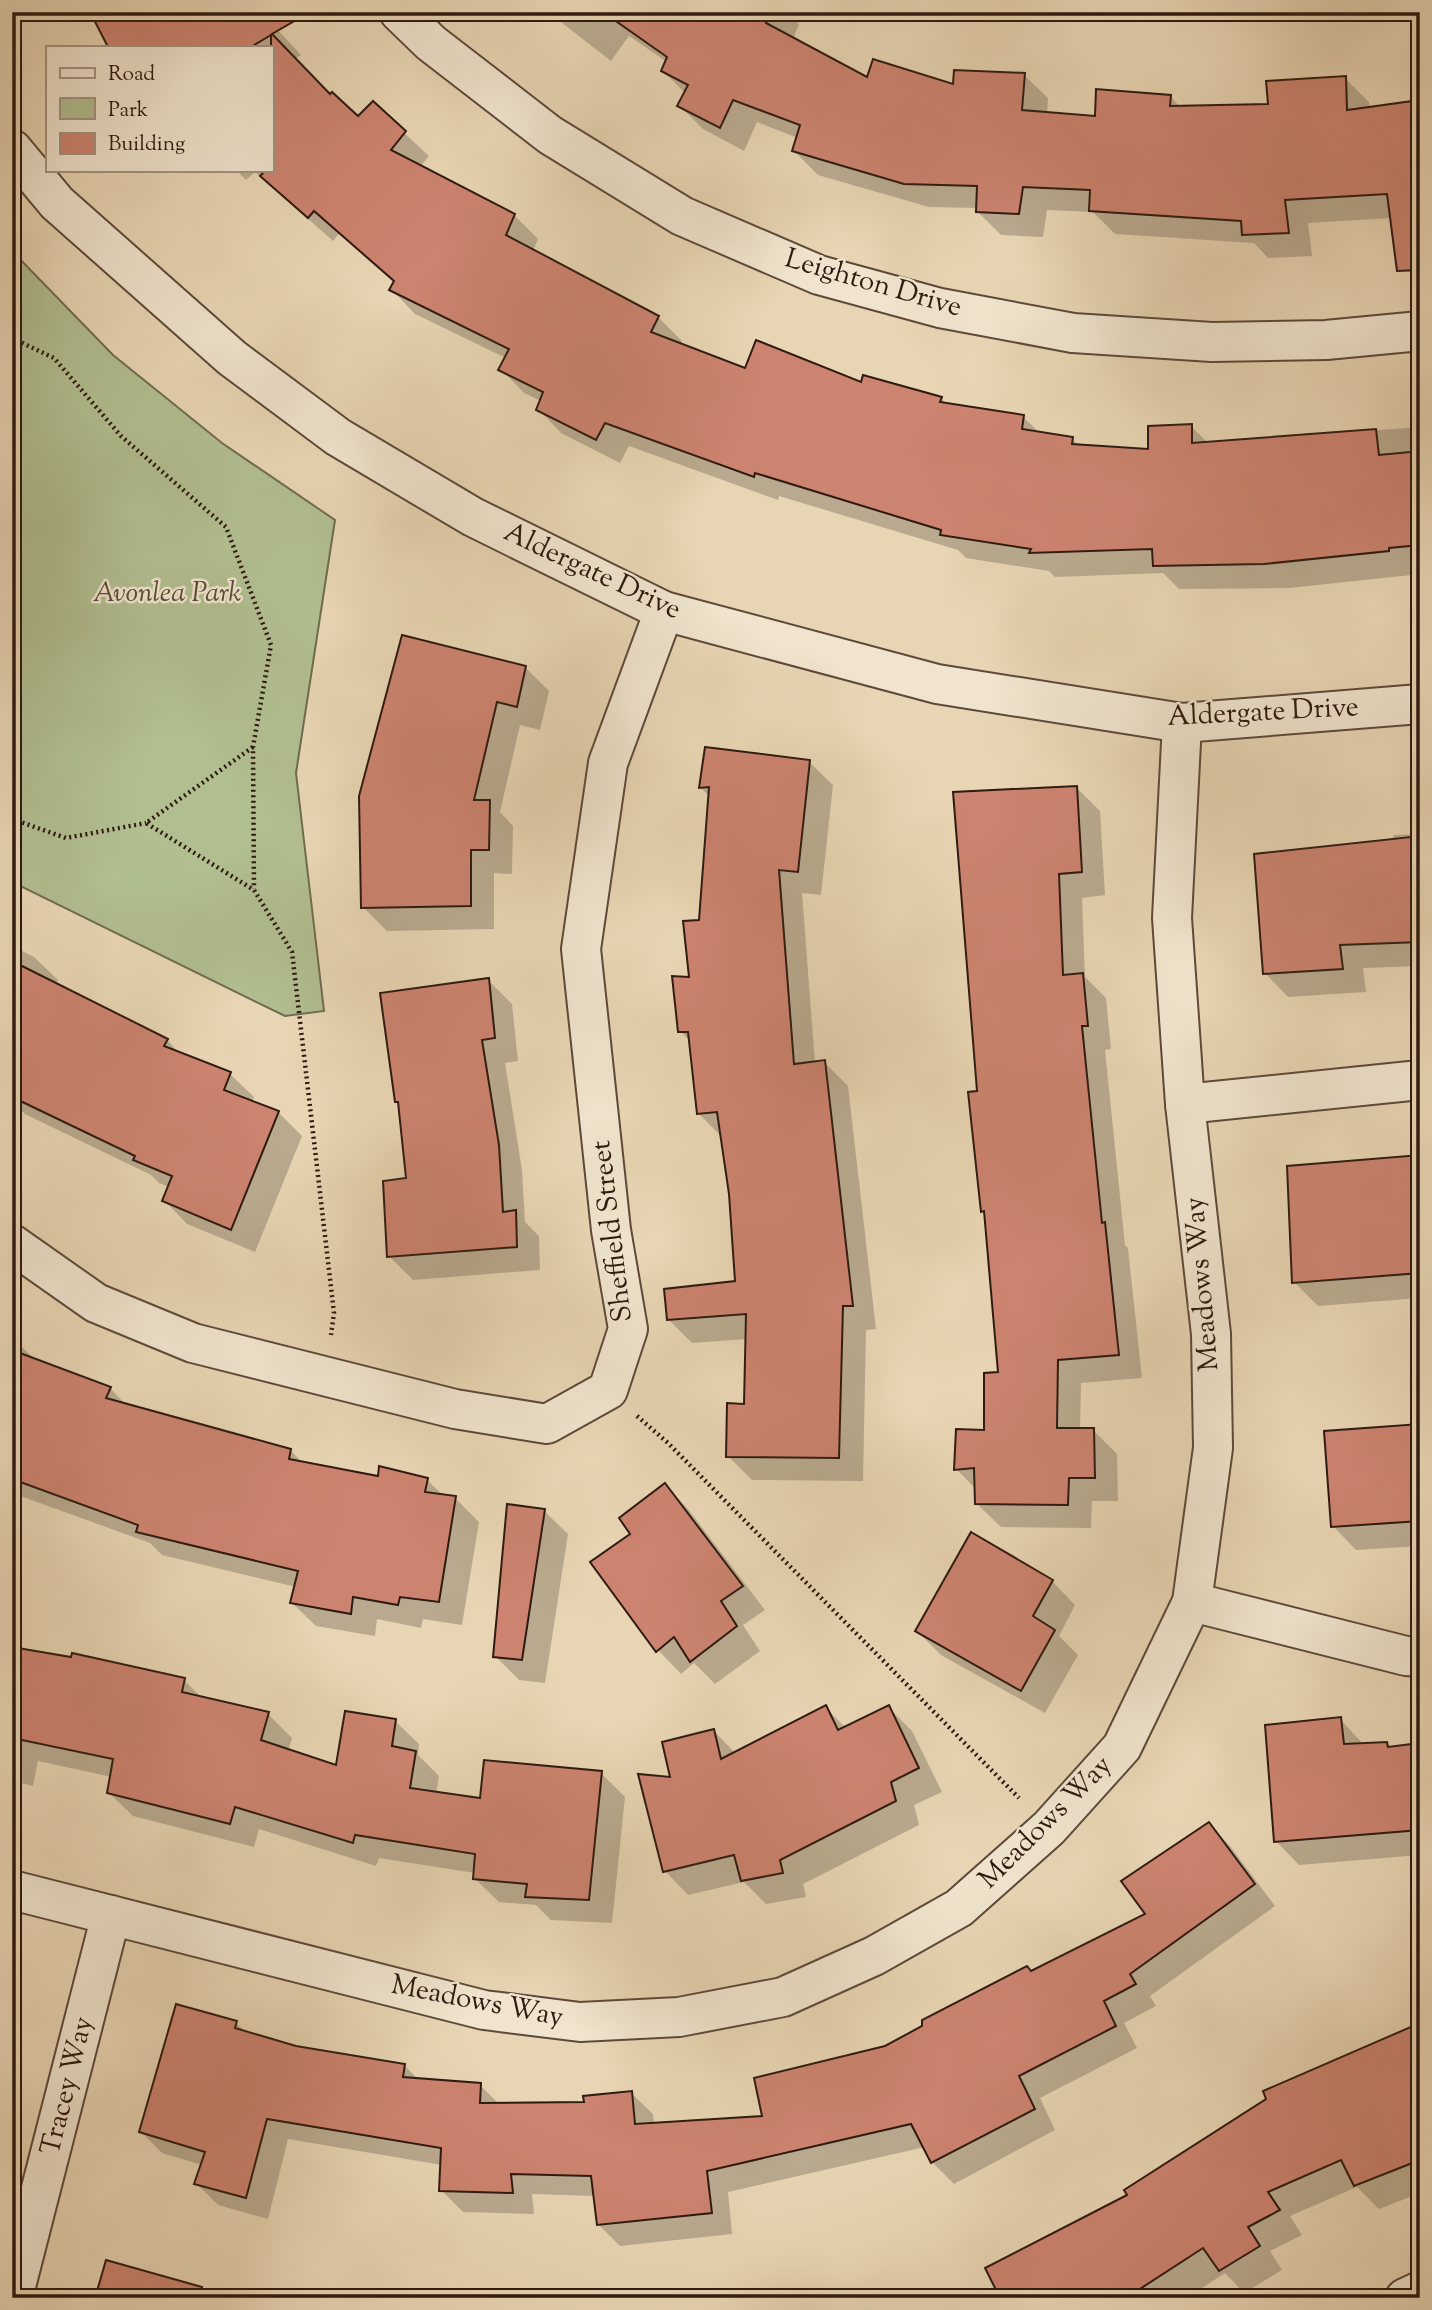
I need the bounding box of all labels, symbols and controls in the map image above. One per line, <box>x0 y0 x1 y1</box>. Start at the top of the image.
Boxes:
legend <box>46 46 273 172</box>
text: Road <box>108 60 155 90</box>
text: Park <box>108 96 149 126</box>
text: Building <box>108 130 185 160</box>
street label: Leighton Drive <box>780 240 966 328</box>
street label: Aldergate Drive <box>497 513 687 631</box>
park label: Avonlea Park <box>93 574 242 614</box>
street label: Aldergate Drive <box>1166 688 1360 738</box>
street label: Sheffield Street <box>582 1137 644 1324</box>
street label: Meadows Way <box>1175 1195 1231 1373</box>
street label: Meadows Way <box>970 1747 1122 1899</box>
street label: Meadows Way <box>387 1966 567 2038</box>
street label: Tracey Way <box>31 2013 105 2159</box>

